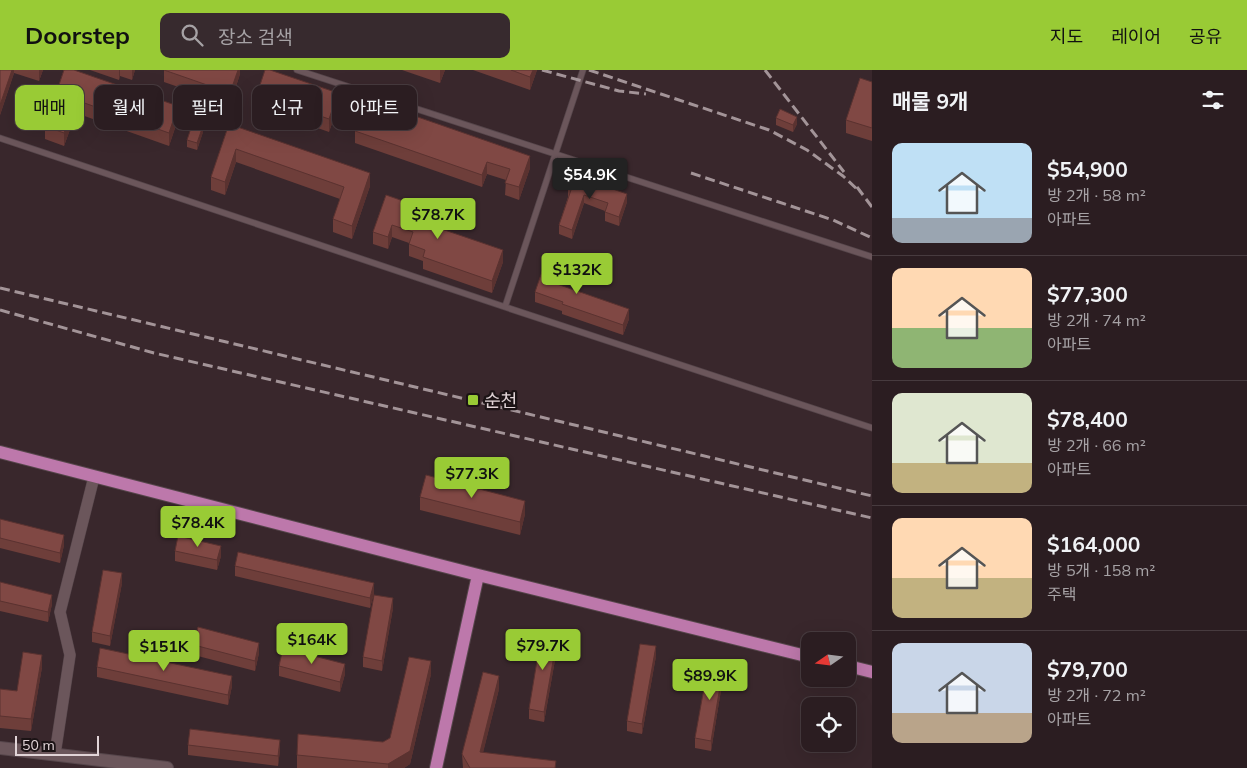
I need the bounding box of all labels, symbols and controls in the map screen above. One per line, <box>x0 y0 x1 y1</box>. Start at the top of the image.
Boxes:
search box <box>160 13 510 58</box>
text: Doorstep <box>25 20 130 50</box>
icon: search <box>178 21 206 49</box>
text: 장소 검색 <box>218 25 293 49</box>
text: 지도 <box>1050 25 1083 48</box>
text: 레이어 <box>1111 25 1161 48</box>
text: 공유 <box>1189 25 1222 48</box>
chip: 매매 <box>15 85 84 130</box>
chip: 월세 <box>94 85 163 130</box>
chip: 필터 <box>173 85 242 130</box>
chip: 신규 <box>252 85 322 130</box>
chip: 아파트 <box>332 85 417 130</box>
icon: filters <box>1199 86 1227 114</box>
text: 매물 9개 <box>892 88 968 114</box>
text: $54,900 <box>1047 156 1128 182</box>
pin: $54.9K <box>549 158 631 200</box>
icon: home <box>932 163 992 223</box>
text: $54.9K <box>563 164 617 184</box>
text: 방 2개 · 58 m² <box>1047 185 1146 205</box>
pin: $78.7K <box>397 198 479 240</box>
text: $78.7K <box>411 204 465 224</box>
text: 아파트 <box>1047 209 1091 229</box>
pin: $132K <box>542 252 612 295</box>
text: $132K <box>552 259 602 279</box>
text: $77,300 <box>1047 281 1128 307</box>
icon: home <box>932 288 992 348</box>
text: 방 2개 · 74 m² <box>1047 310 1146 330</box>
text: 아파트 <box>1047 334 1091 354</box>
place label: 순천 <box>484 389 517 412</box>
marker: 순천 <box>466 393 480 407</box>
text: $78,400 <box>1047 406 1128 432</box>
icon: home <box>932 413 992 473</box>
text: 방 2개 · 66 m² <box>1047 435 1146 455</box>
pin: $77.3K <box>431 456 513 499</box>
text: 아파트 <box>1047 459 1091 479</box>
text: $77.3K <box>445 463 499 483</box>
pin: $78.4K <box>157 506 239 548</box>
text: $78.4K <box>171 512 225 532</box>
text: $164,000 <box>1047 531 1140 557</box>
icon: home <box>932 538 992 598</box>
text: 방 5개 · 158 m² <box>1047 560 1155 580</box>
text: 주택 <box>1047 584 1076 604</box>
pin: $164K <box>277 622 347 665</box>
pin: $79.7K <box>502 628 584 671</box>
text: $164K <box>287 629 337 649</box>
pin: $151K <box>129 630 199 672</box>
north arrow <box>801 632 856 688</box>
map controls <box>801 632 856 752</box>
text: $79.7K <box>516 635 570 655</box>
text: $151K <box>139 636 189 656</box>
text: $79,700 <box>1047 656 1128 682</box>
pin: $89.9K <box>669 658 751 701</box>
icon: home <box>932 663 992 723</box>
text: $89.9K <box>683 665 737 685</box>
text: 방 2개 · 72 m² <box>1047 685 1146 705</box>
button: locate <box>801 697 856 752</box>
text: 아파트 <box>1047 709 1091 729</box>
scale bar <box>15 733 99 756</box>
text: 50 m <box>22 736 55 754</box>

